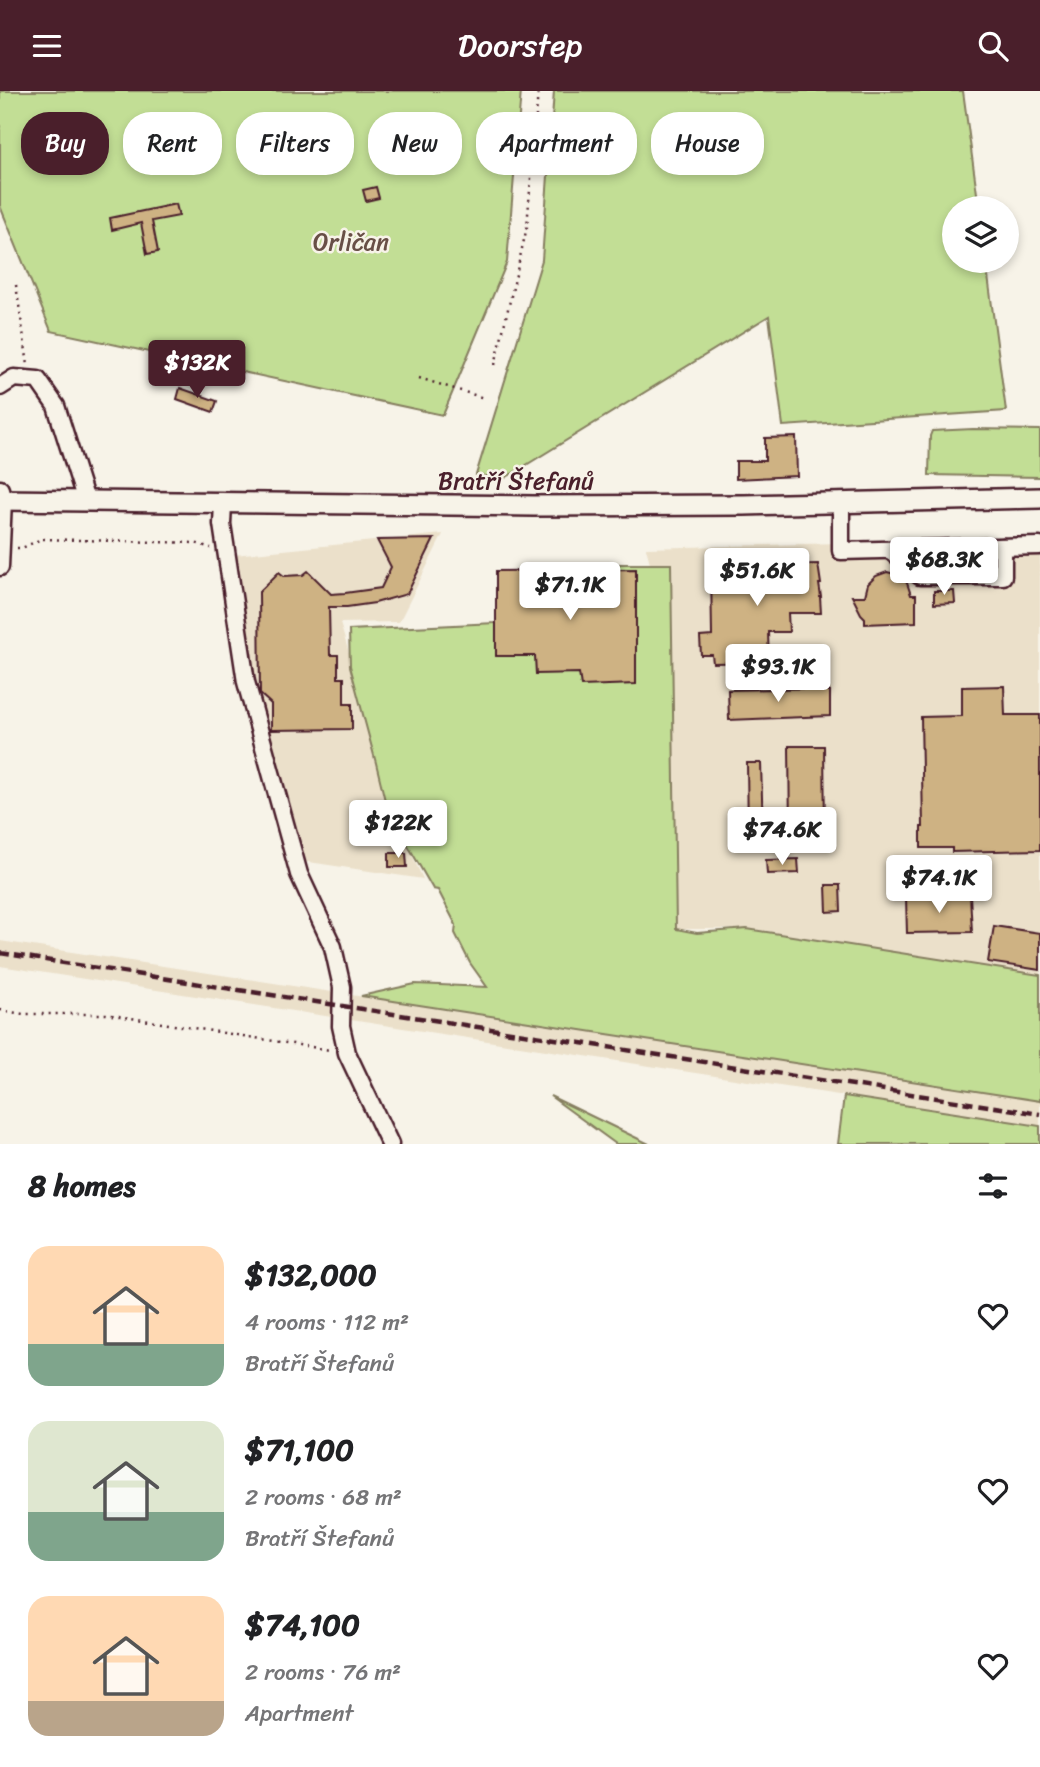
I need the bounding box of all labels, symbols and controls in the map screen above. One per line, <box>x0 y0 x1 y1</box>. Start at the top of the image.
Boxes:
text: Doorstep <box>458 17 582 74</box>
icon: menu <box>28 27 66 65</box>
icon: search <box>974 27 1012 65</box>
chip: Buy <box>21 112 109 175</box>
chip: Rent <box>123 112 222 175</box>
chip: Filters <box>236 112 354 175</box>
chip: New <box>368 112 462 175</box>
chip: Apartment <box>476 112 637 175</box>
chip: House <box>651 112 764 175</box>
map controls <box>942 196 1019 273</box>
button: layers <box>942 196 1019 273</box>
park label: Orličan <box>313 221 389 263</box>
pin: $132K <box>148 341 246 400</box>
text: $132K <box>164 342 230 383</box>
street label: Bratří Štefanů <box>438 460 594 502</box>
pin: $68.3K <box>887 538 1001 597</box>
text: $68.3K <box>906 539 982 580</box>
pin: $51.6K <box>700 549 814 608</box>
text: $51.6K <box>720 550 794 591</box>
pin: $71.1K <box>513 563 627 622</box>
text: $71.1K <box>535 564 605 605</box>
pin: $93.1K <box>721 645 835 704</box>
text: $93.1K <box>741 646 815 687</box>
pin: $122K <box>349 801 447 860</box>
text: $122K <box>365 802 431 843</box>
pin: $74.6K <box>725 807 839 867</box>
text: $74.6K <box>744 809 820 850</box>
pin: $74.1K <box>882 855 996 915</box>
text: $74.1K <box>902 857 976 898</box>
text: 8 homes <box>28 1159 136 1213</box>
icon: filters <box>974 1167 1012 1205</box>
text: $132,000 <box>245 1248 377 1302</box>
icon: home <box>84 1274 168 1358</box>
icon: heart <box>974 1297 1012 1335</box>
text: 4 rooms · 112 m² <box>245 1302 409 1343</box>
text: Bratří Štefanů <box>245 1343 394 1384</box>
text: $71,100 <box>245 1423 354 1477</box>
icon: home <box>84 1449 168 1533</box>
icon: heart <box>974 1472 1012 1510</box>
text: 2 rooms · 68 m² <box>245 1477 402 1518</box>
text: Bratří Štefanů <box>245 1518 394 1559</box>
text: $74,100 <box>245 1598 360 1652</box>
icon: home <box>84 1624 168 1708</box>
icon: heart <box>974 1647 1012 1685</box>
text: 2 rooms · 76 m² <box>245 1652 401 1693</box>
text: Apartment <box>245 1693 354 1734</box>

